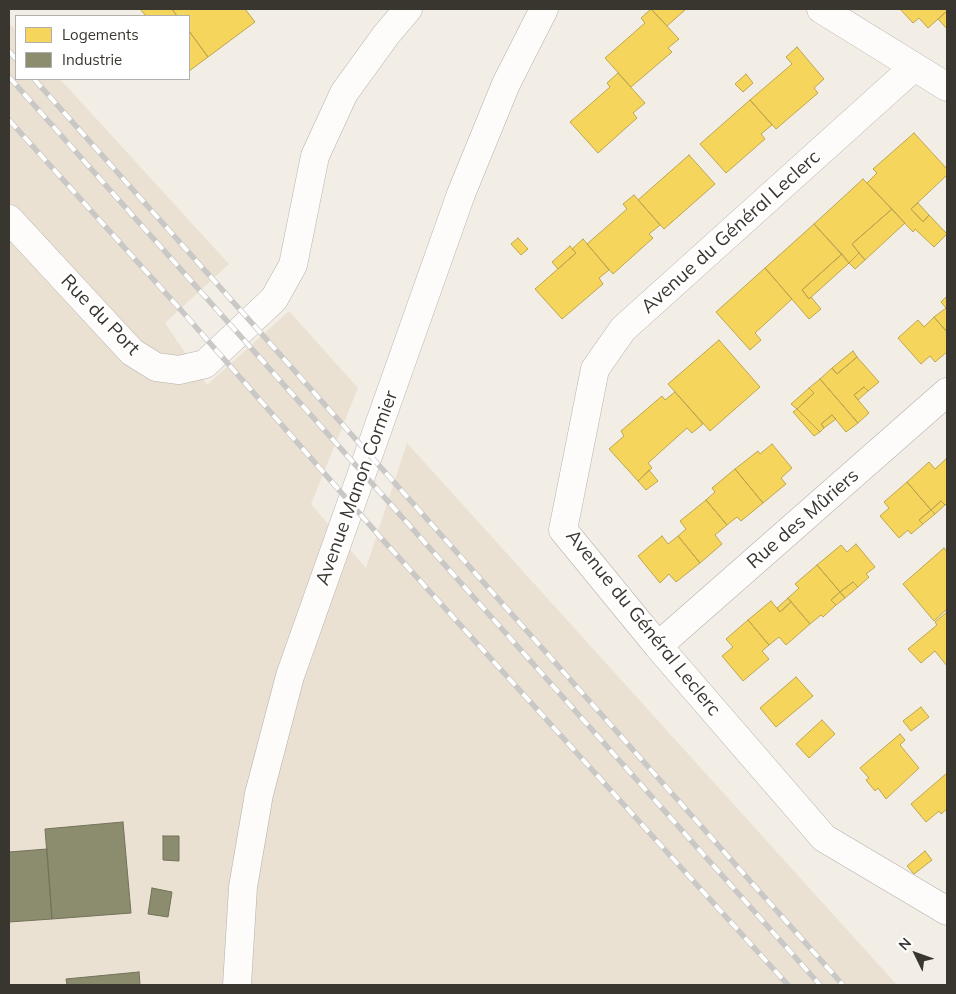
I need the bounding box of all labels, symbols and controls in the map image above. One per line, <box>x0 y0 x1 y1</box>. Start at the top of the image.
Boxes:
legend <box>15 15 190 80</box>
text: Logements <box>62 25 139 44</box>
text: Industrie <box>62 50 122 69</box>
street label: Avenue du Général Leclerc <box>637 146 825 318</box>
street label: Rue du Port <box>56 270 144 360</box>
street label: Avenue Manon Cormier <box>311 388 403 588</box>
street label: Rue des Mûriers <box>742 464 864 574</box>
street label: Avenue du Général Leclerc <box>561 525 725 721</box>
north arrow <box>891 929 941 979</box>
text: N <box>895 934 915 954</box>

